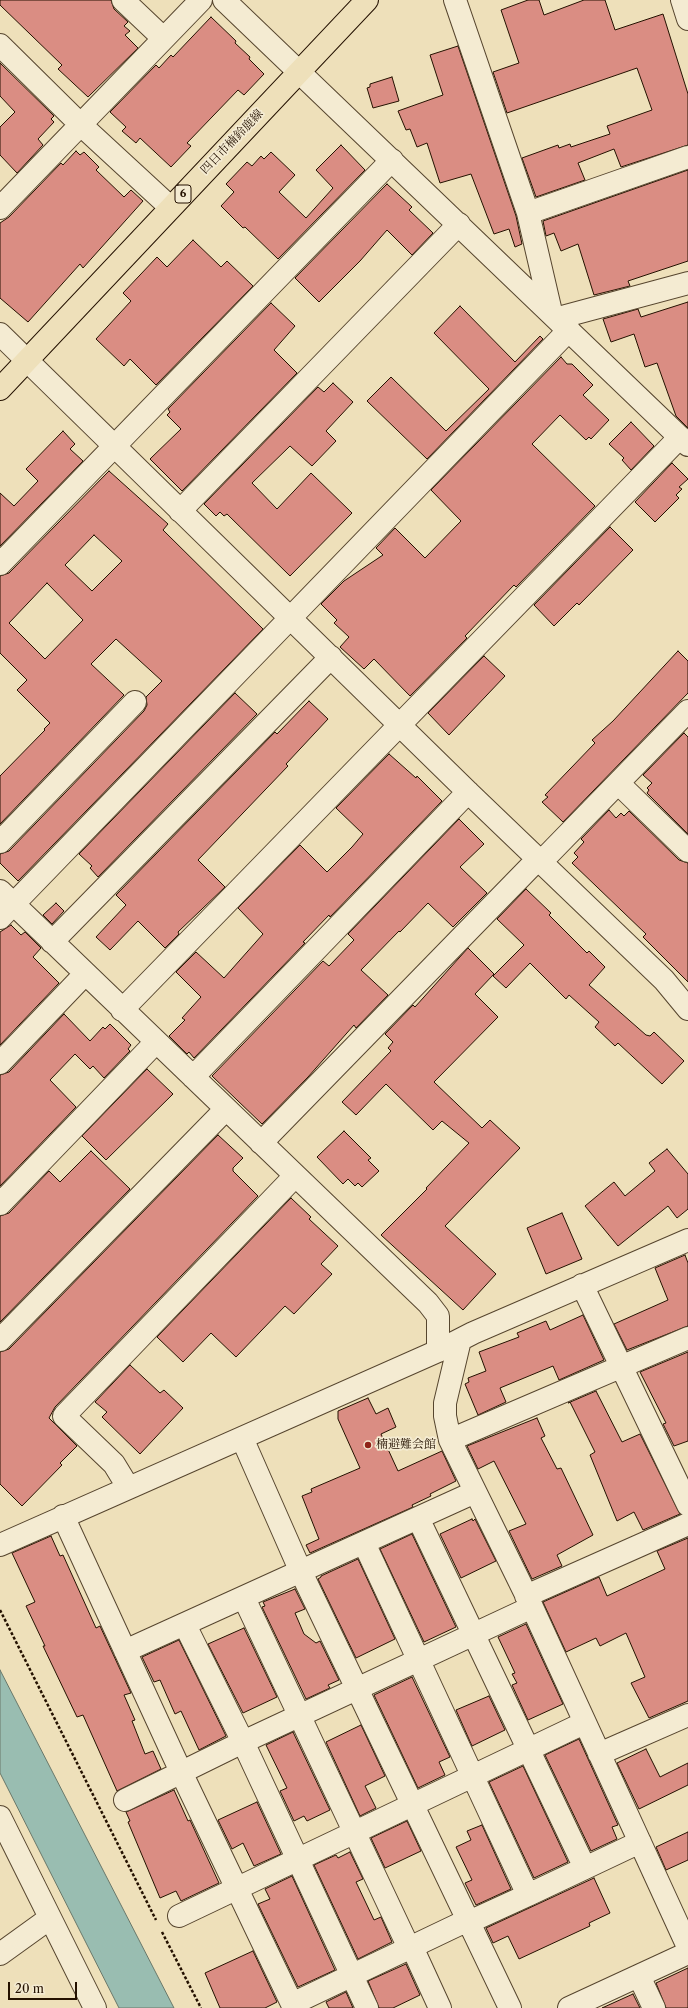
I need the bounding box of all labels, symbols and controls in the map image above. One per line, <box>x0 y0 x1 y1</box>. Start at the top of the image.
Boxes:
street label: 四日市楠鈴鹿線 <box>198 107 266 177</box>
road number: 6 <box>175 185 191 203</box>
place label: 楠避難会館 <box>376 1438 436 1452</box>
marker: 楠避難会館 <box>363 1440 373 1450</box>
scale bar <box>10 1974 79 2000</box>
text: 20 m <box>15 1981 44 1996</box>

